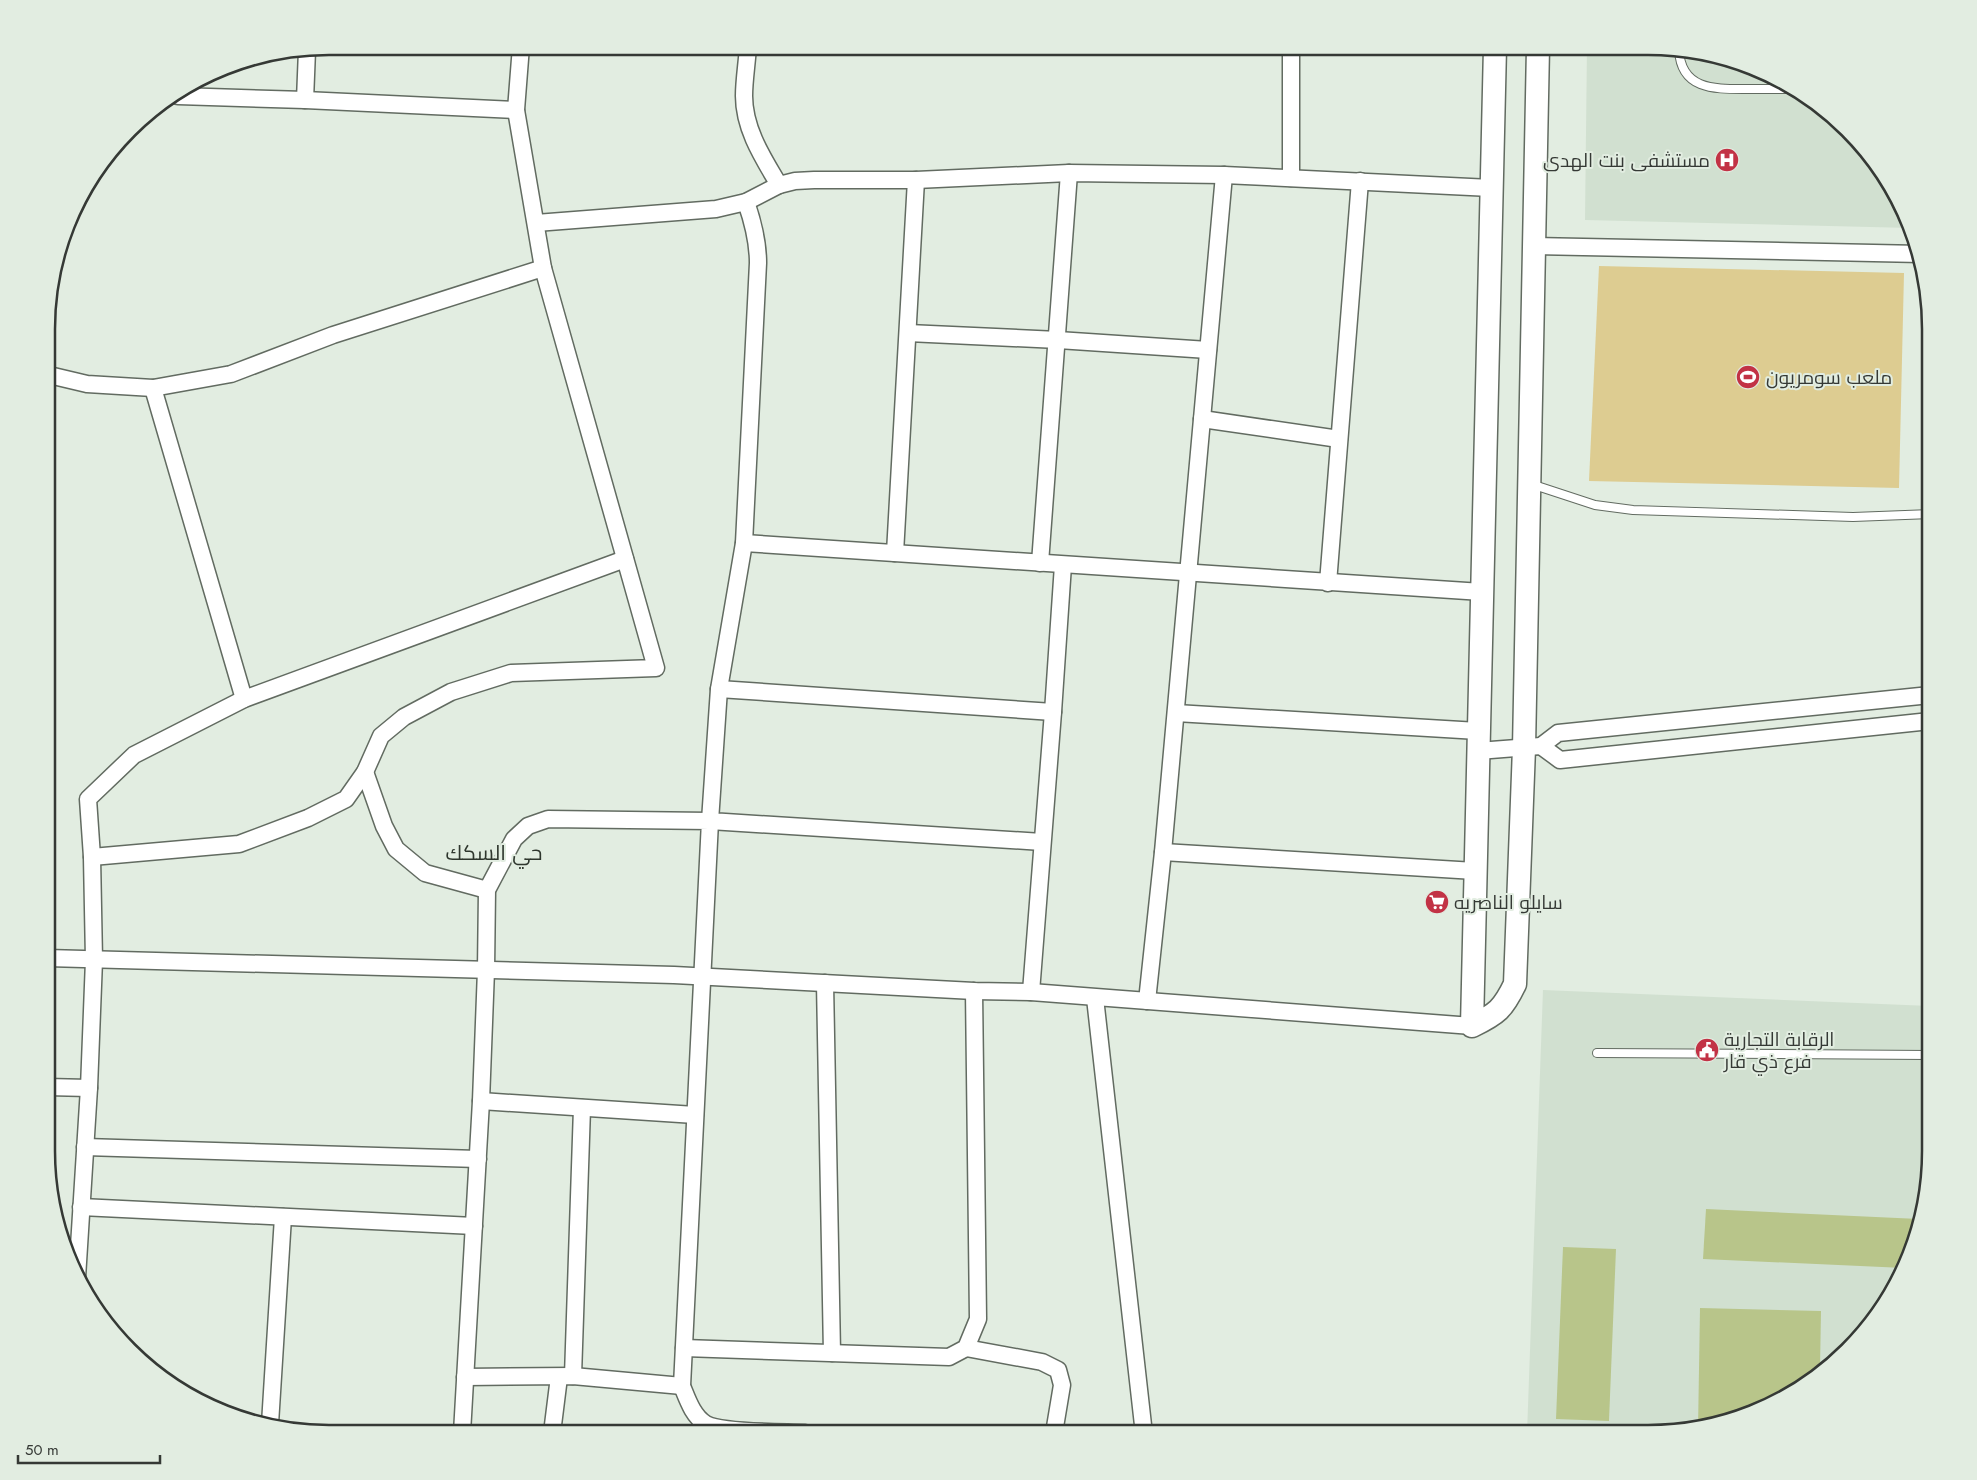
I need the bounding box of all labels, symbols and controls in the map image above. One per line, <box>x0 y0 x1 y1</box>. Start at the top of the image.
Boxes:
place label: مستشفى بنت الهدى <box>1543 147 1710 174</box>
hospital icon: مستشفى بنت الهدى <box>1714 147 1740 173</box>
sports icon: ملعب سومريون <box>1735 364 1761 390</box>
place label: ملعب سومريون <box>1766 364 1892 391</box>
district label: حي السكك <box>446 838 542 869</box>
supermarket icon: سايلو الناصريه <box>1424 889 1450 915</box>
place label: سايلو الناصريه <box>1454 889 1563 916</box>
place label: الرقابة التجارية فرع ذي قار <box>1723 1026 1835 1076</box>
public building icon: الرقابة التجارية فرع ذي قار <box>1694 1037 1720 1063</box>
scale bar <box>18 1432 160 1464</box>
text: 50 m <box>25 1439 59 1461</box>

